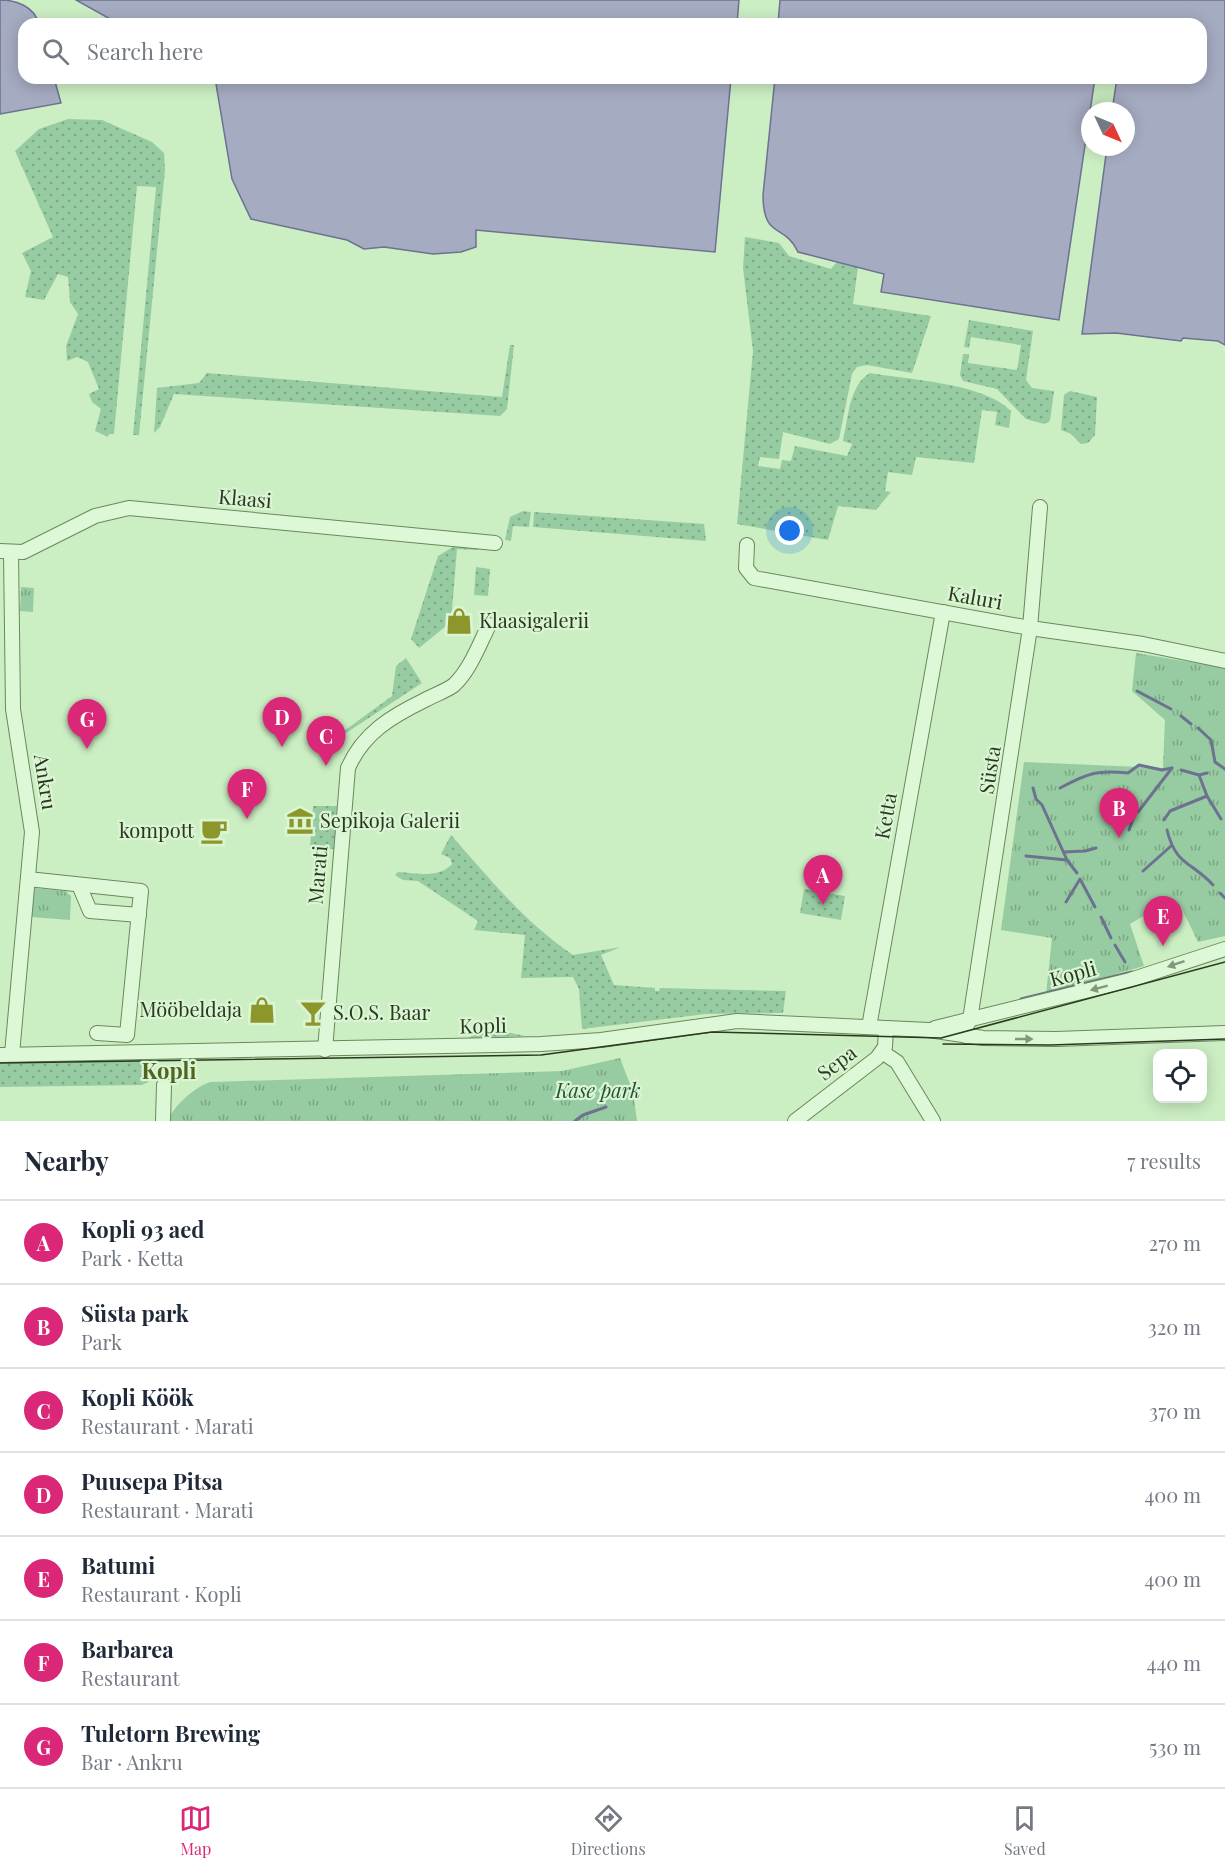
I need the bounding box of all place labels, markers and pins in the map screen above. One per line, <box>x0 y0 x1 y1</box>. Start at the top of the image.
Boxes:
shop icon: Klaasigalerii <box>444 606 474 636</box>
place label: Klaasigalerii <box>479 606 589 633</box>
pin: D <box>262 698 302 747</box>
pin: G <box>68 700 106 749</box>
pin: C <box>306 716 346 766</box>
pin: F <box>228 770 266 819</box>
pin: B <box>1100 788 1138 838</box>
museum icon: Sepikoja Galerii <box>285 806 315 836</box>
place label: Sepikoja Galerii <box>320 806 460 833</box>
place label: kompott <box>119 816 195 843</box>
cafe icon: kompott <box>199 816 229 846</box>
pin: A <box>804 856 842 905</box>
pin: E <box>1144 896 1182 946</box>
place label: Mööbeldaja <box>139 995 242 1022</box>
shop icon: Mööbeldaja <box>247 995 277 1025</box>
bar icon: S.O.S. Baar <box>298 998 328 1028</box>
place label: S.O.S. Baar <box>333 998 430 1025</box>

